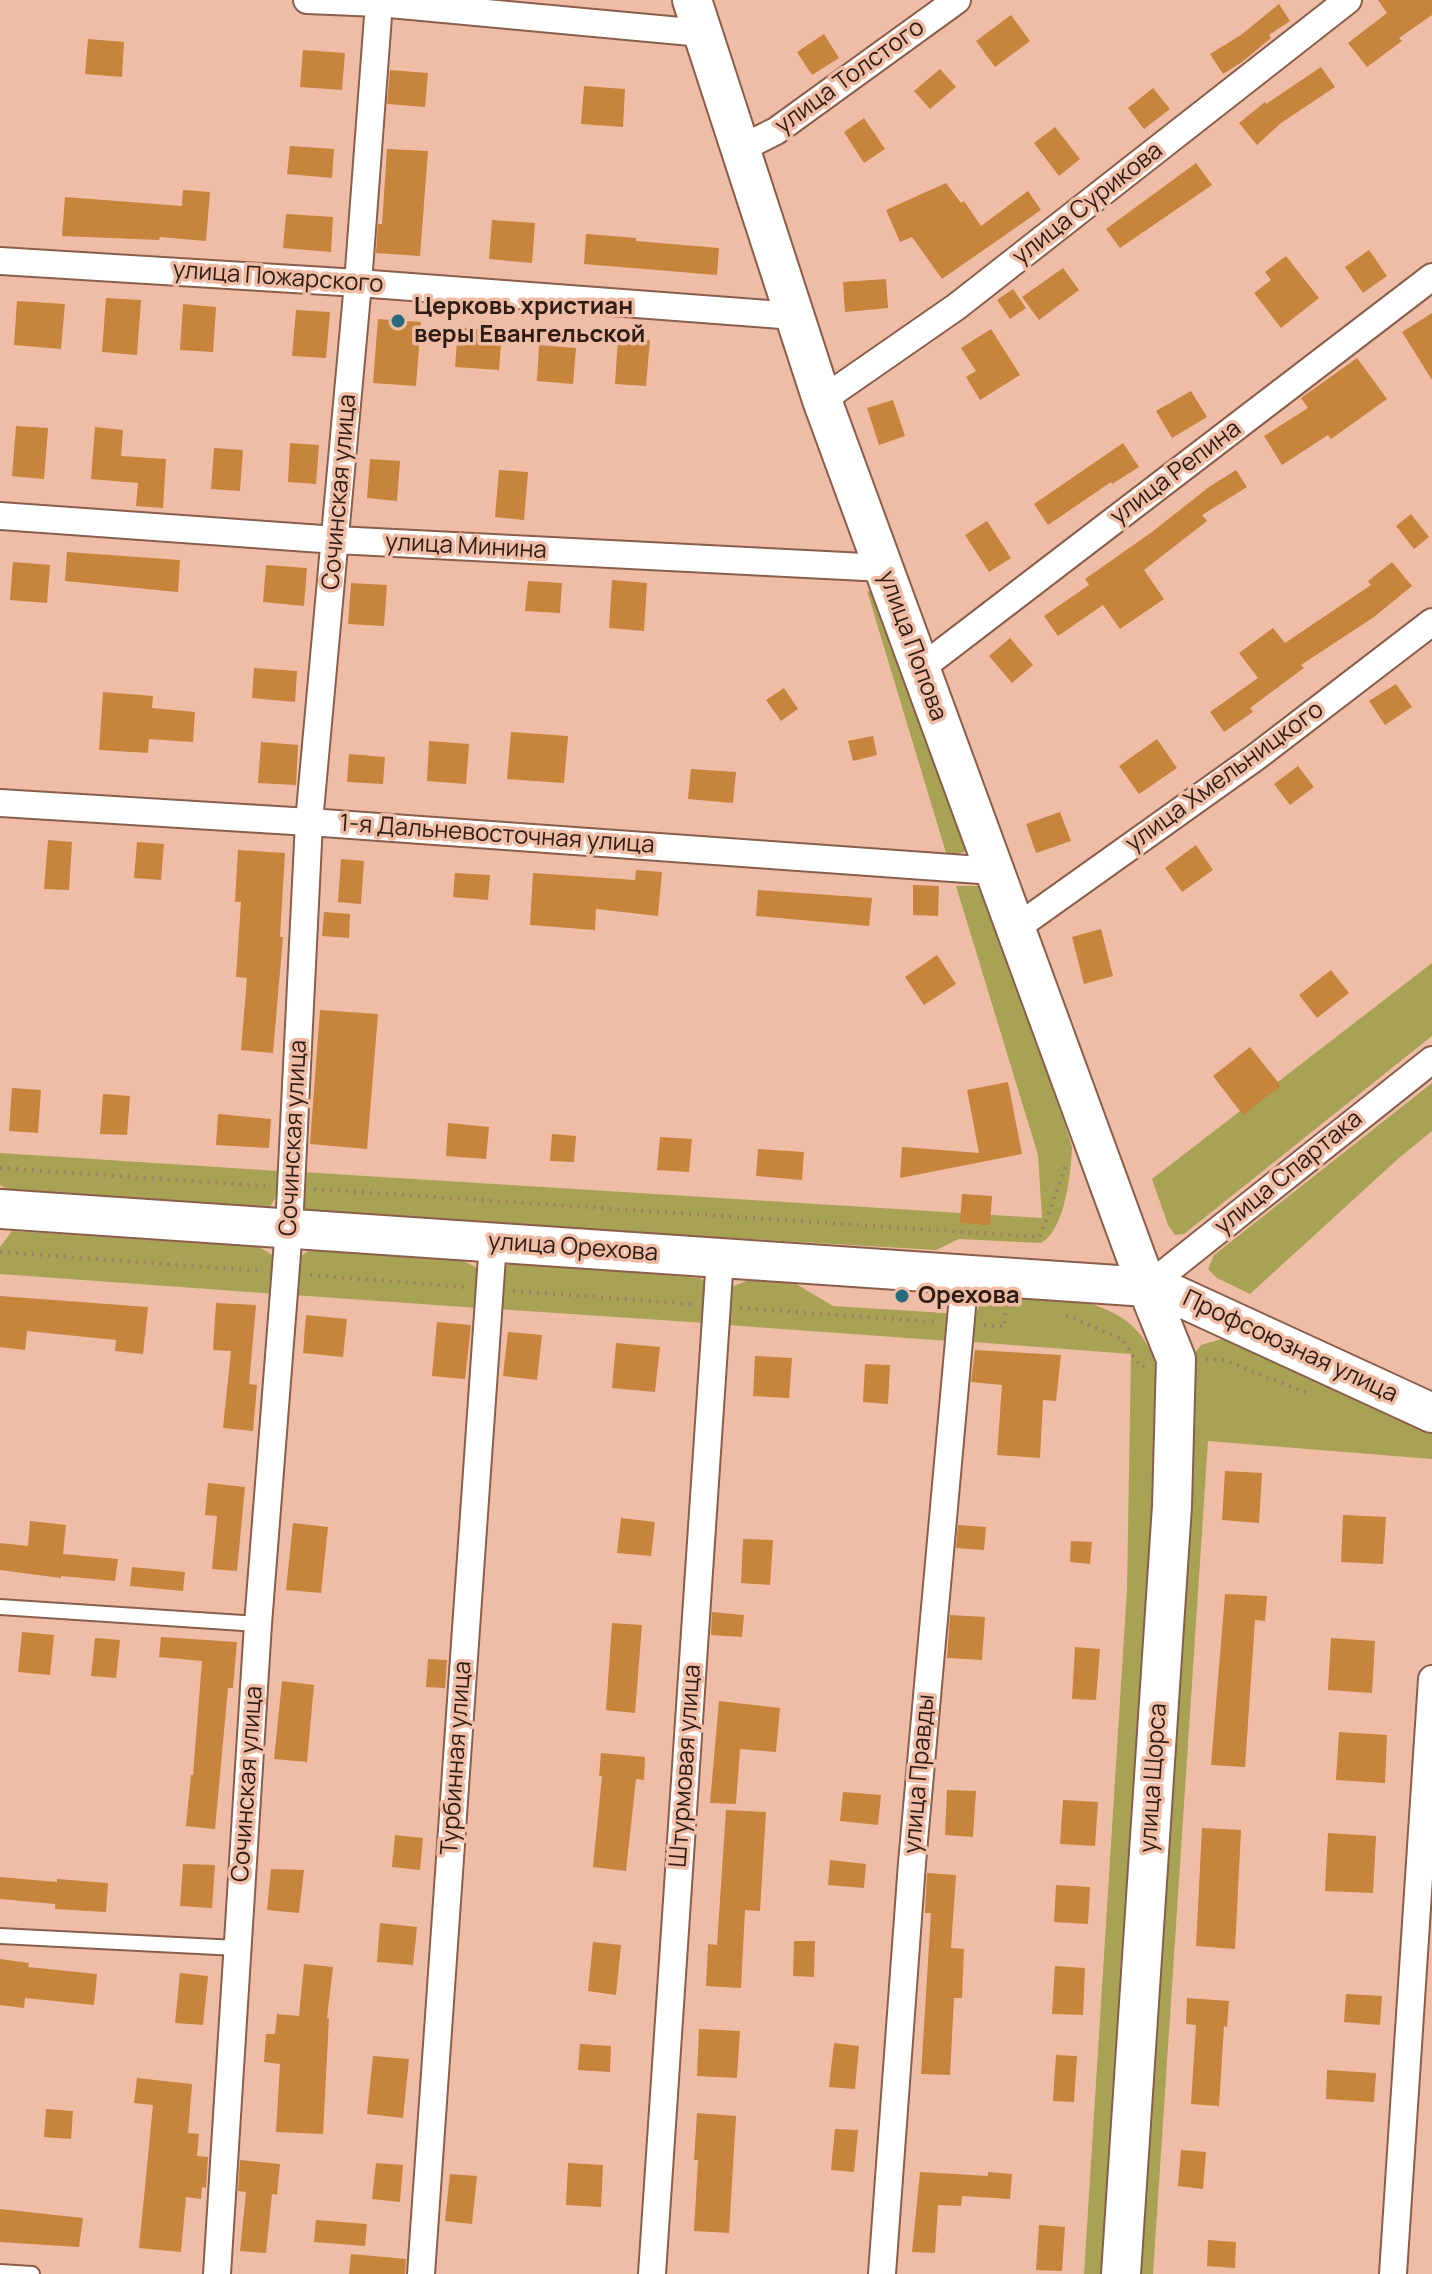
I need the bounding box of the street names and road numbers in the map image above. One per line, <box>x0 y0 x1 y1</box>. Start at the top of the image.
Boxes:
street label: улица Толстого <box>770 13 930 141</box>
street label: улица Сурикова <box>1007 137 1169 271</box>
street label: улица Пожарского <box>172 256 384 300</box>
street label: Сочинская улица <box>317 393 363 591</box>
street label: улица Репина <box>1105 415 1247 531</box>
street label: улица Минина <box>384 528 548 566</box>
street label: улица Попова <box>872 567 952 725</box>
street label: улица Хмельницкого <box>1120 695 1330 859</box>
street label: 1-я Дальневосточная улица <box>339 810 655 860</box>
street label: Сочинская улица <box>274 1039 314 1237</box>
street label: улица Спартака <box>1210 1105 1368 1241</box>
street label: улица Орехова <box>487 1228 659 1268</box>
street label: Профсоюзная улица <box>1178 1285 1402 1409</box>
street label: Турбинная улица <box>436 1660 478 1856</box>
street label: Штурмовая улица <box>665 1664 707 1868</box>
street label: Сочинская улица <box>227 1685 269 1883</box>
street label: улица Правды <box>899 1693 941 1855</box>
street label: улица Щорса <box>1134 1702 1174 1854</box>

